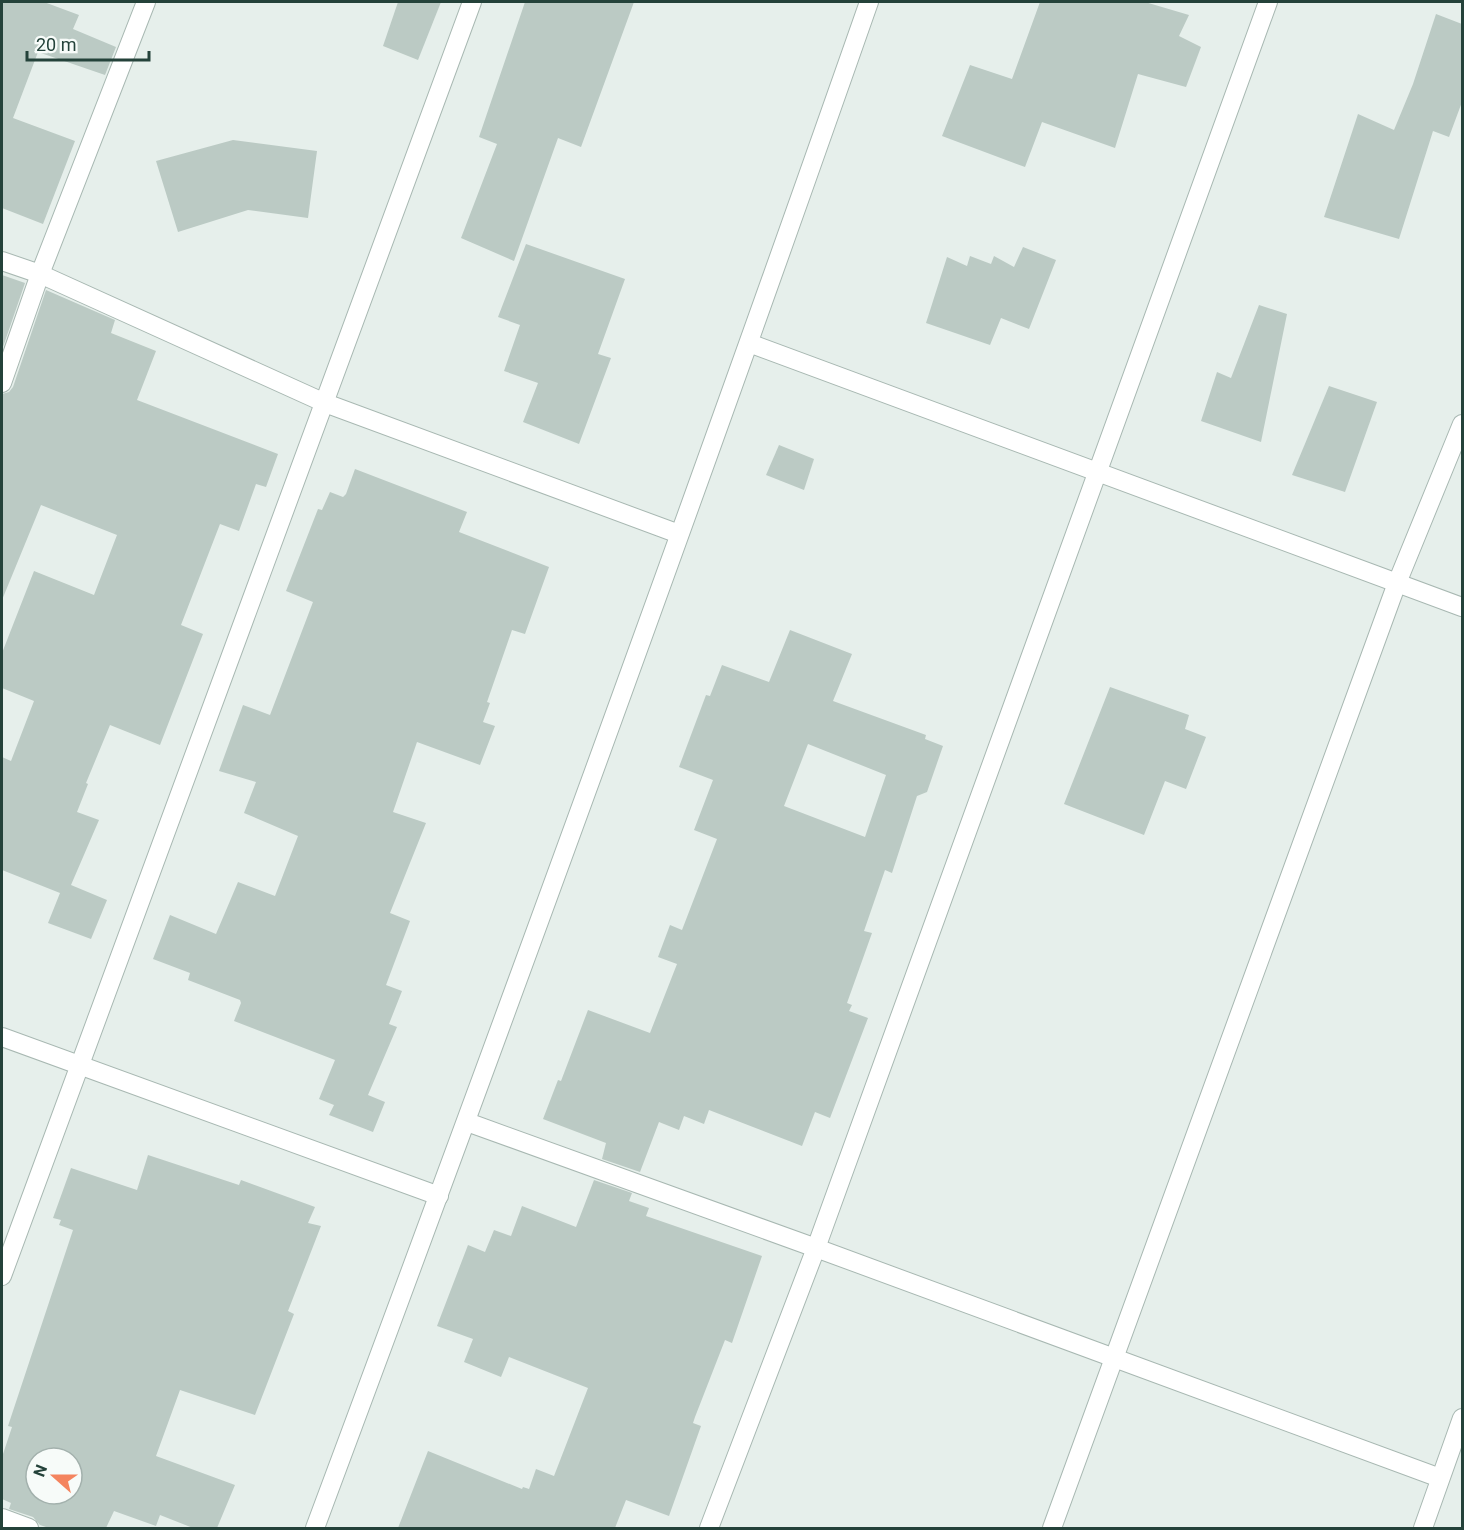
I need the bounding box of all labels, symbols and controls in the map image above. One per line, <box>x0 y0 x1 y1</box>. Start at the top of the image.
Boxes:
scale bar <box>27 24 148 62</box>
text: 20 m <box>36 34 76 55</box>
north arrow <box>24 1446 84 1506</box>
text: N <box>30 1462 51 1479</box>

